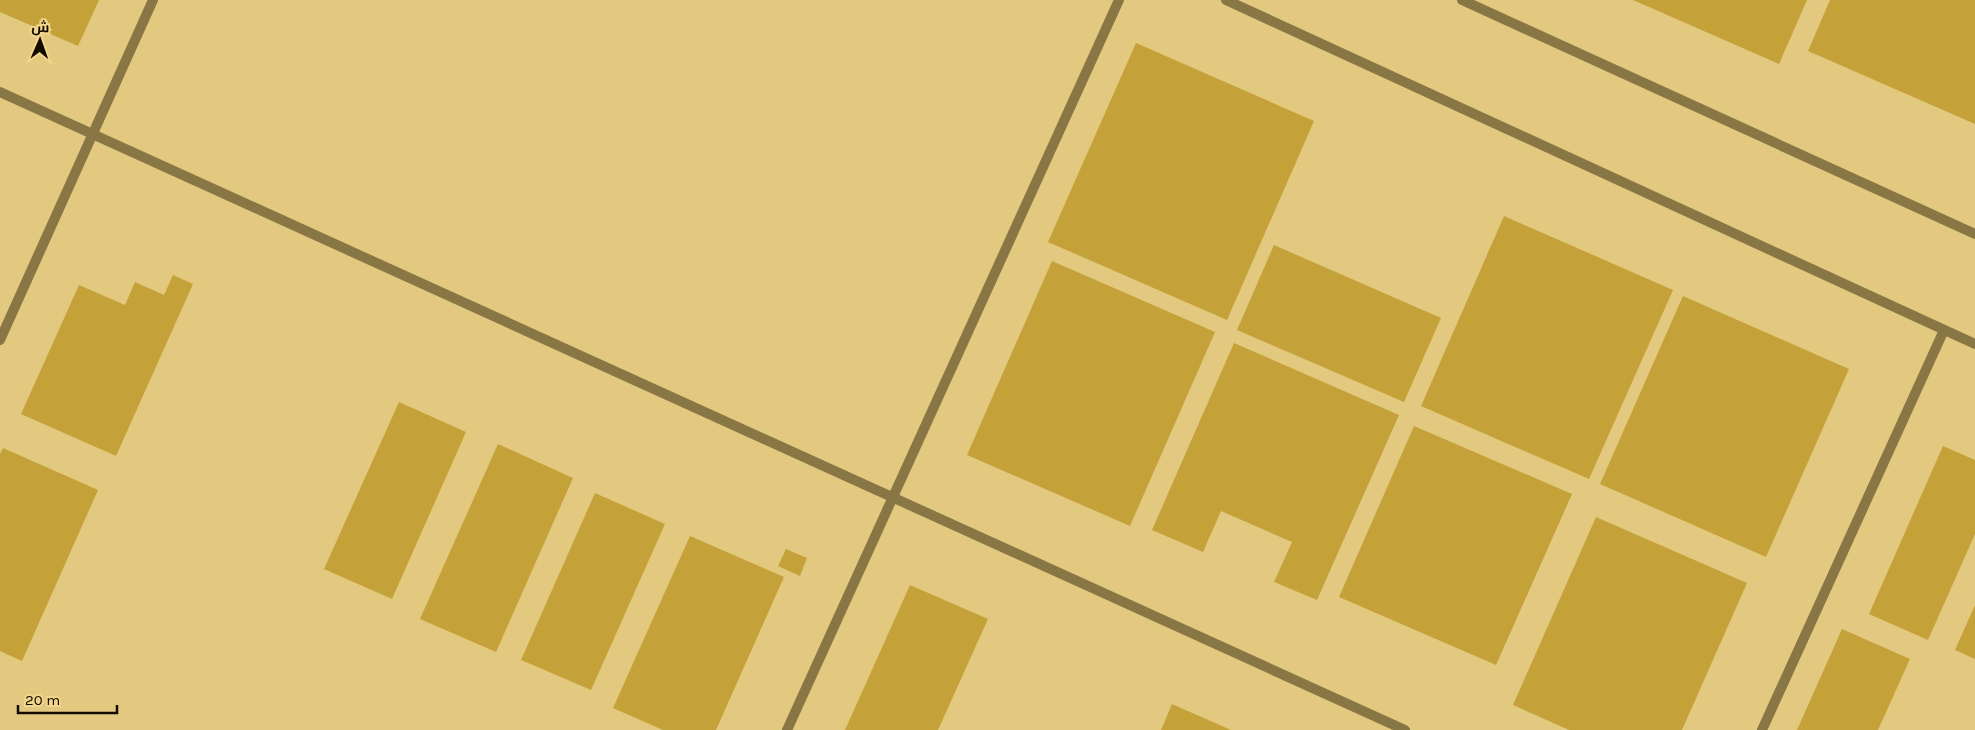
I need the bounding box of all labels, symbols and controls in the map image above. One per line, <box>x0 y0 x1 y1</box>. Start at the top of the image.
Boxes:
north arrow <box>15 15 65 65</box>
text: ش <box>31 19 50 36</box>
scale bar <box>18 682 116 714</box>
text: 20 m <box>25 691 60 709</box>

